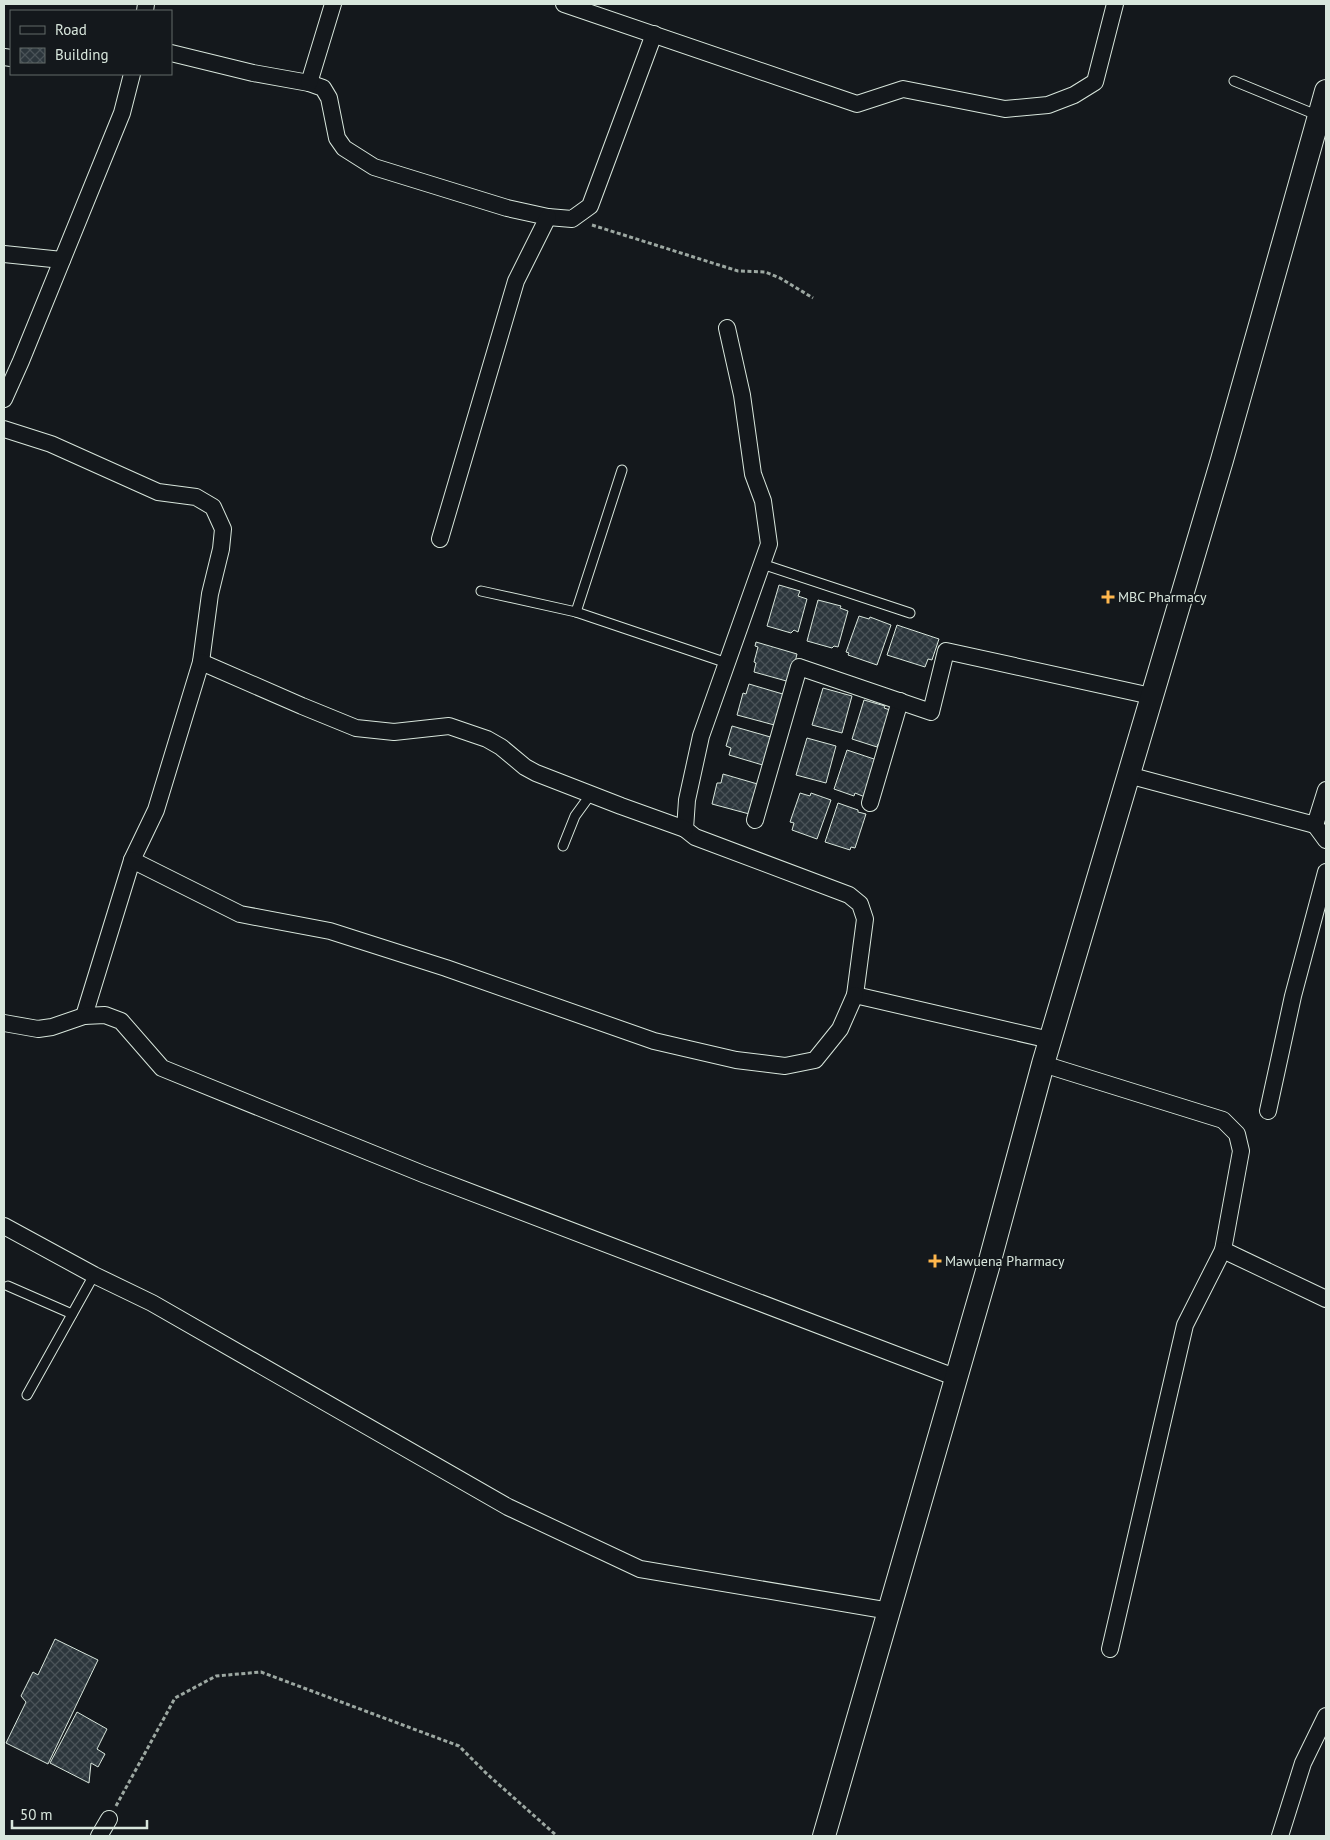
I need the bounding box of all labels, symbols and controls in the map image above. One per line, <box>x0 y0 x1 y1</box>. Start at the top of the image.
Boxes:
legend <box>10 10 172 75</box>
text: Road <box>55 20 87 39</box>
text: Building <box>55 45 109 64</box>
place label: MBC Pharmacy <box>1118 588 1207 606</box>
marker: MBC Pharmacy <box>1102 591 1114 603</box>
place label: Mawuena Pharmacy <box>945 1252 1065 1270</box>
marker: Mawuena Pharmacy <box>929 1255 941 1267</box>
scale bar <box>12 1798 148 1830</box>
text: 50 m <box>20 1805 53 1824</box>

